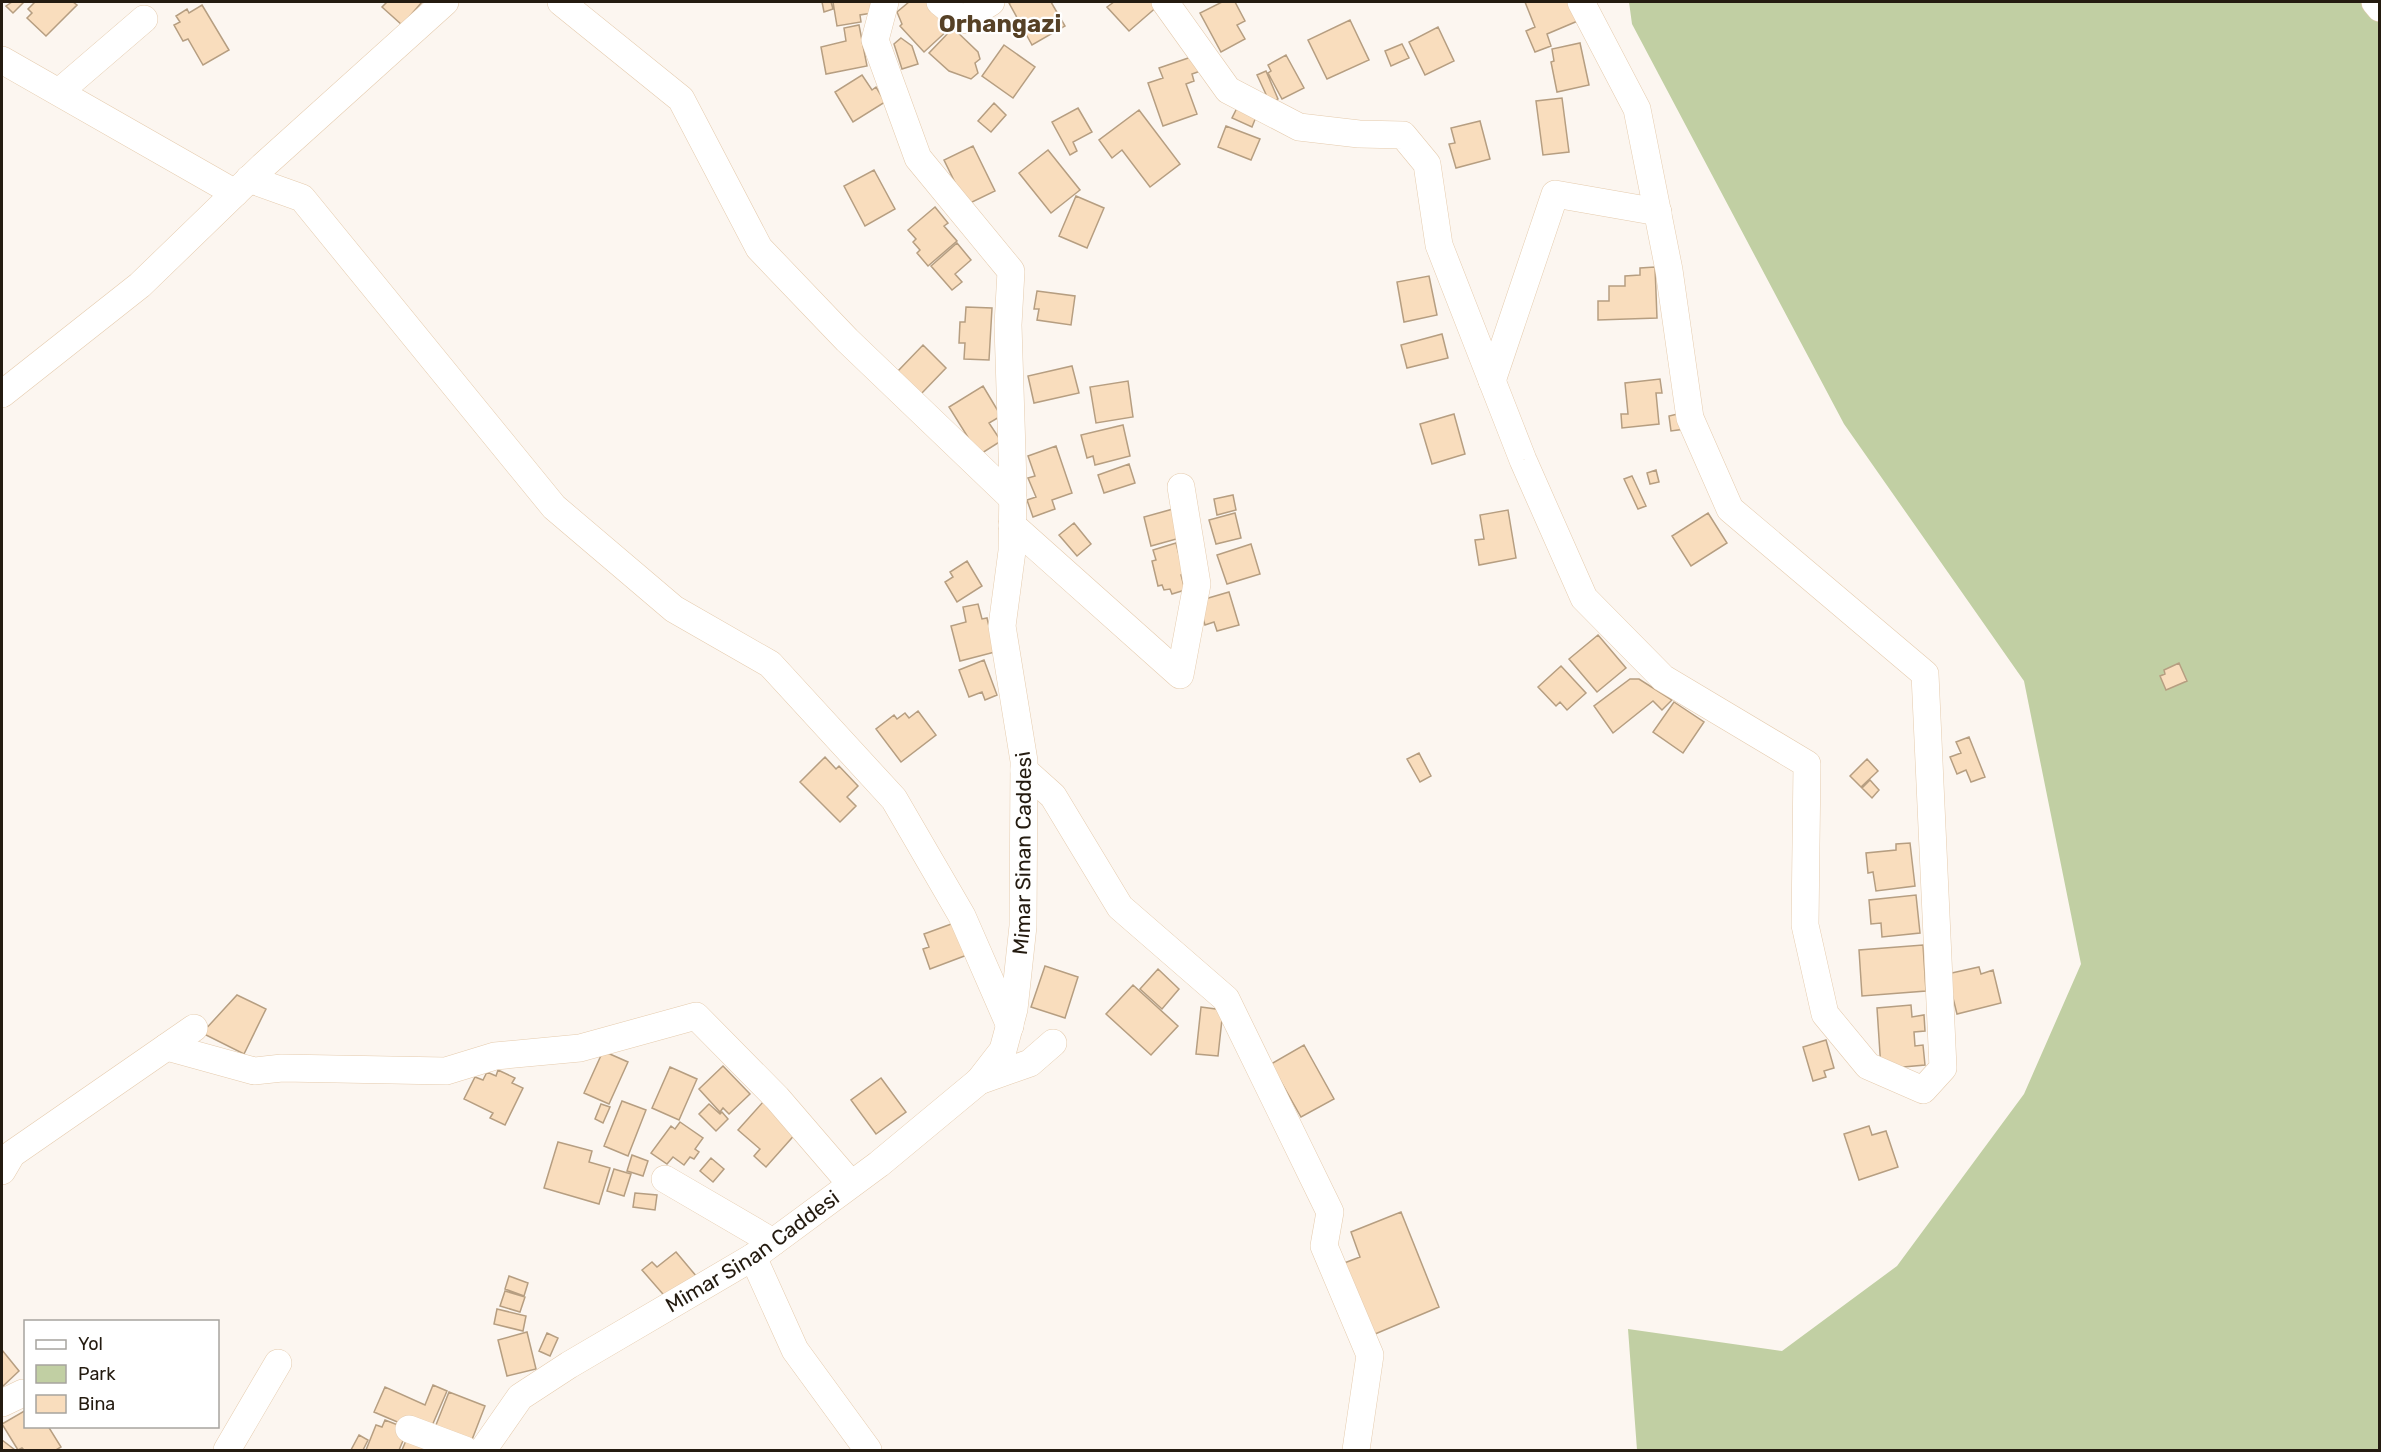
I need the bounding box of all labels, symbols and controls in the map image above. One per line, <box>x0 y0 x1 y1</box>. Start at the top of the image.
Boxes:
district label: Orhangazi <box>939 10 1061 38</box>
street label: Mimar Sinan Caddesi <box>1007 750 1036 956</box>
street label: Mimar Sinan Caddesi <box>661 1185 844 1318</box>
legend <box>24 1320 219 1428</box>
text: Yol <box>78 1333 103 1355</box>
text: Park <box>78 1363 116 1385</box>
text: Bina <box>78 1393 115 1415</box>

